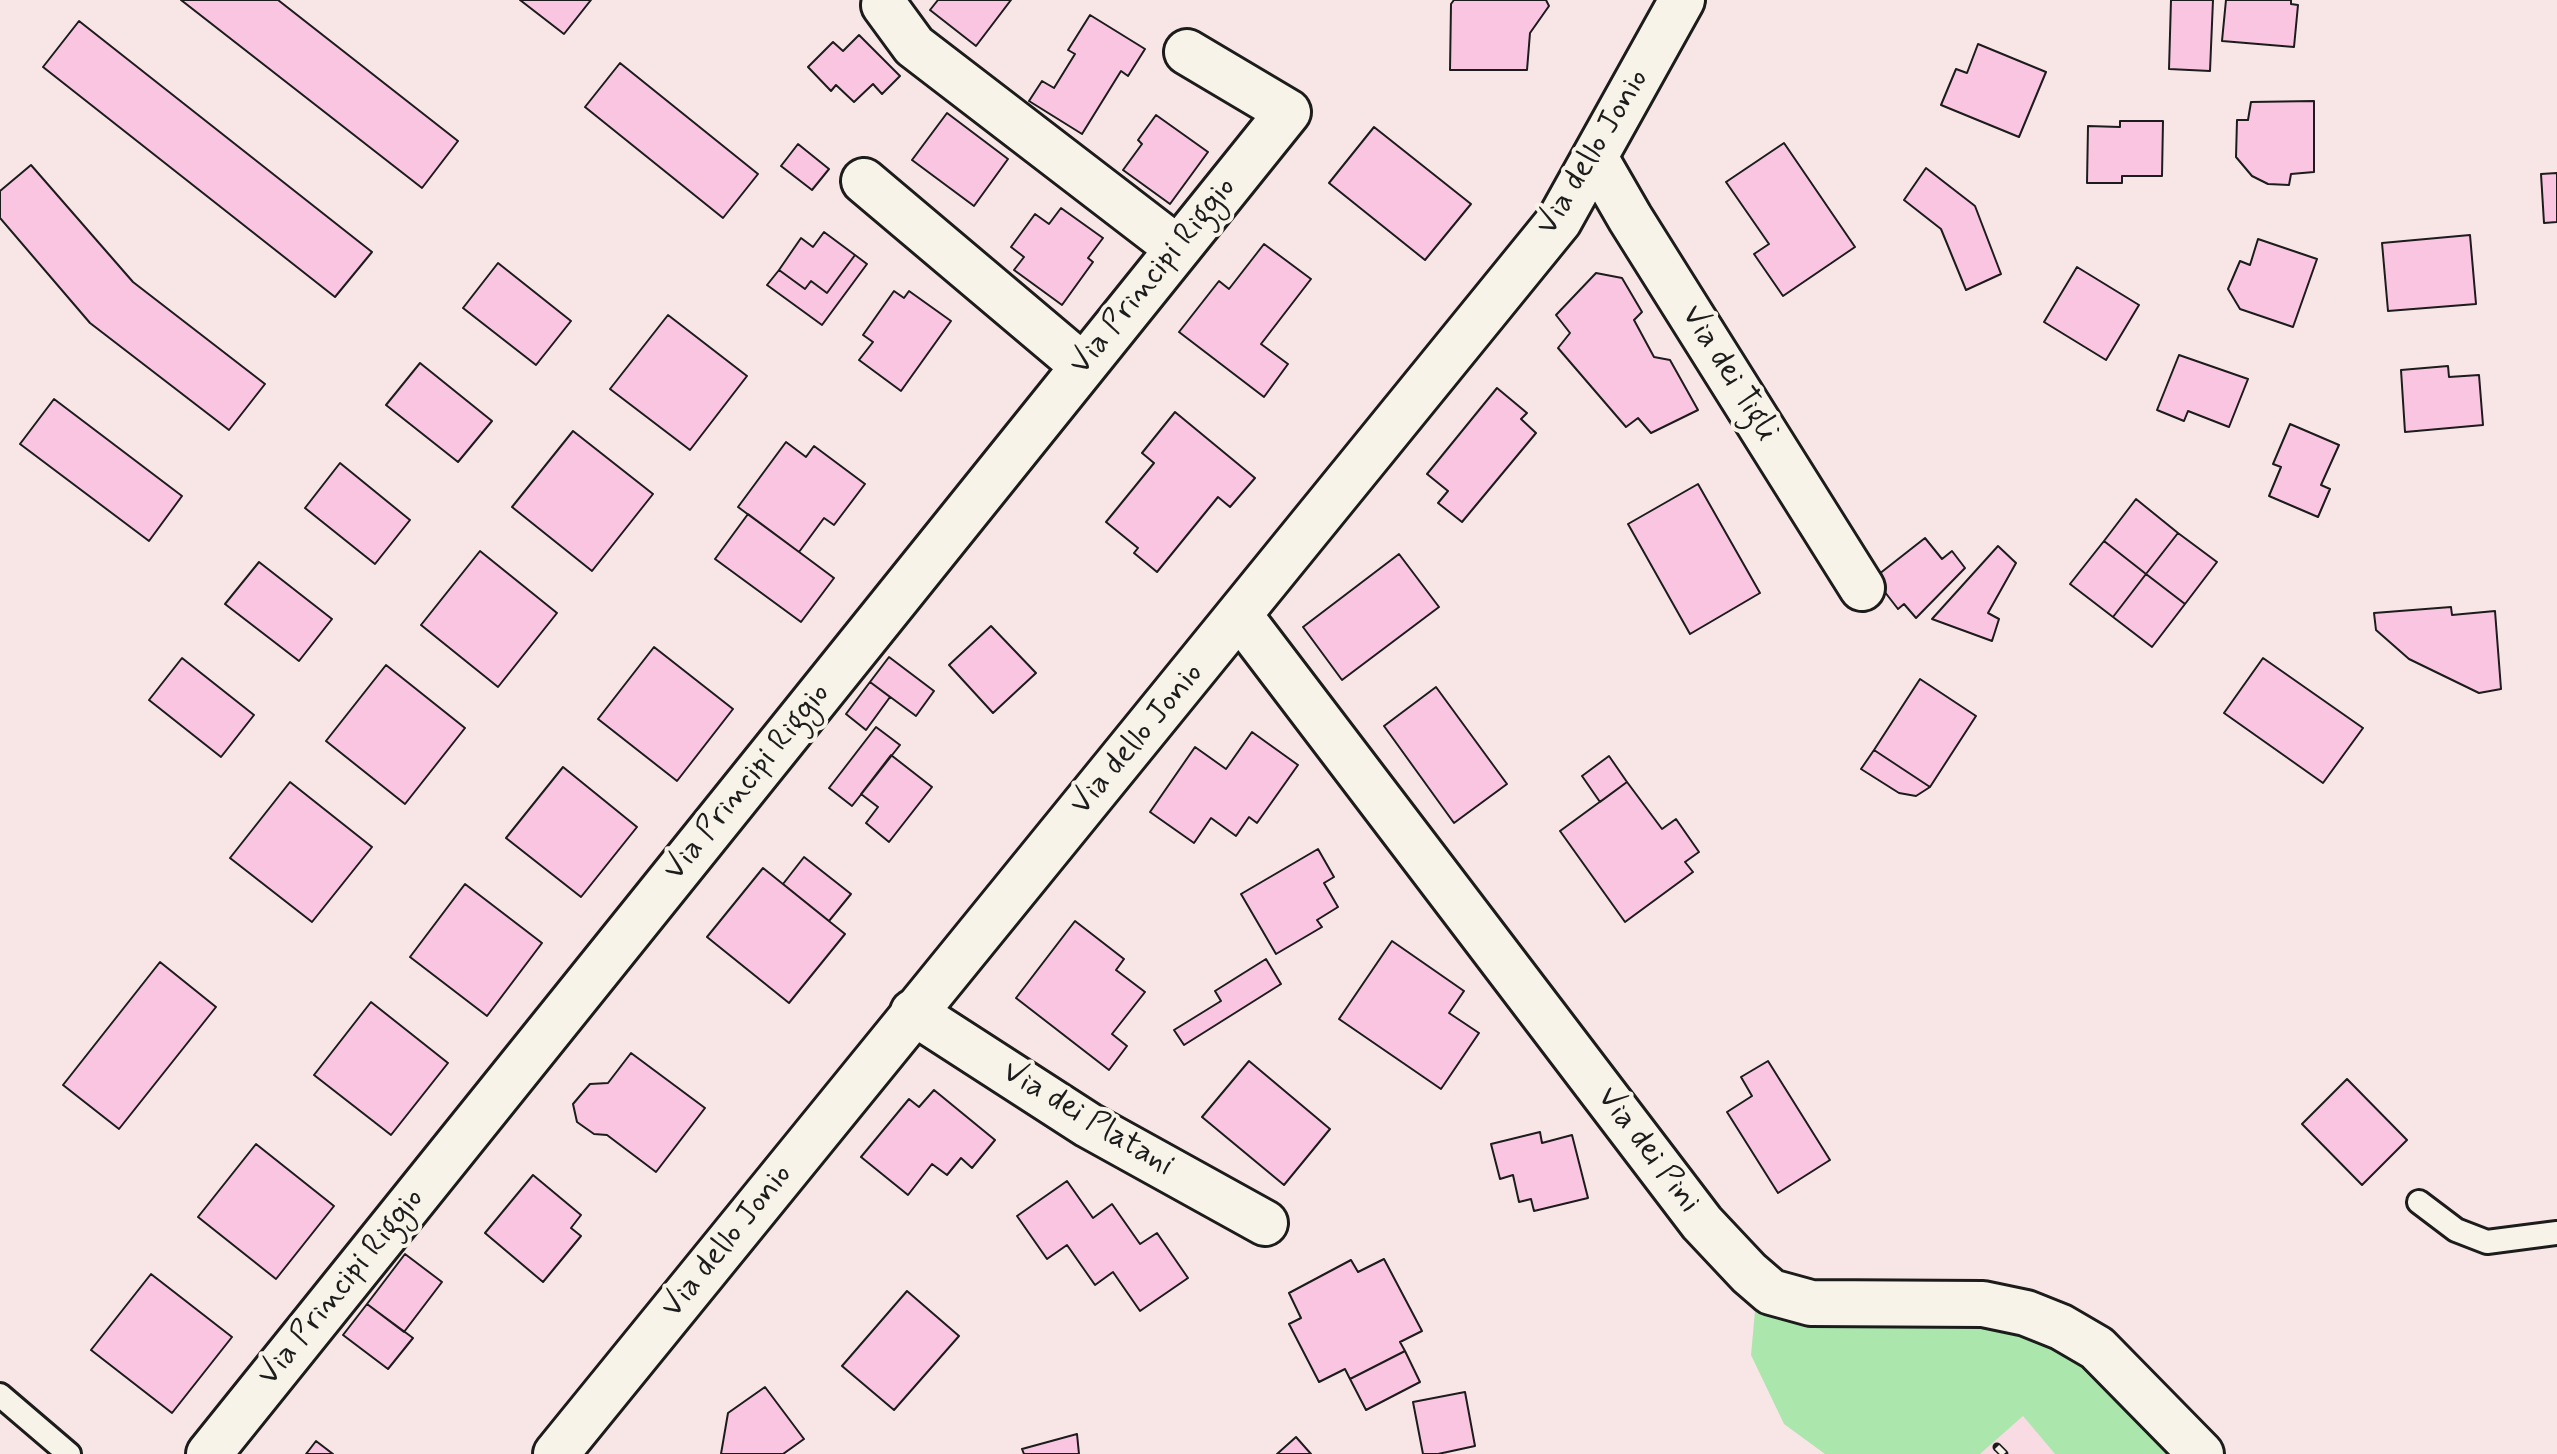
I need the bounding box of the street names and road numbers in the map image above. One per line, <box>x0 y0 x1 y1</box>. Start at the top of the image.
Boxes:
street label: Via dello Jonio <box>1529 63 1659 243</box>
street label: Via Principi Riggio <box>1063 170 1245 384</box>
street label: Via dei Tigli <box>1671 299 1785 449</box>
street label: Via dello Jonio <box>1063 656 1213 824</box>
street label: Via Principi Riggio <box>657 676 839 890</box>
street label: Via dei Platani <box>994 1054 1180 1186</box>
street label: Via dei Pini <box>1587 1080 1707 1222</box>
street label: Via dello Jonio <box>654 1157 802 1327</box>
street label: Via Principi Riggio <box>251 1181 433 1395</box>

